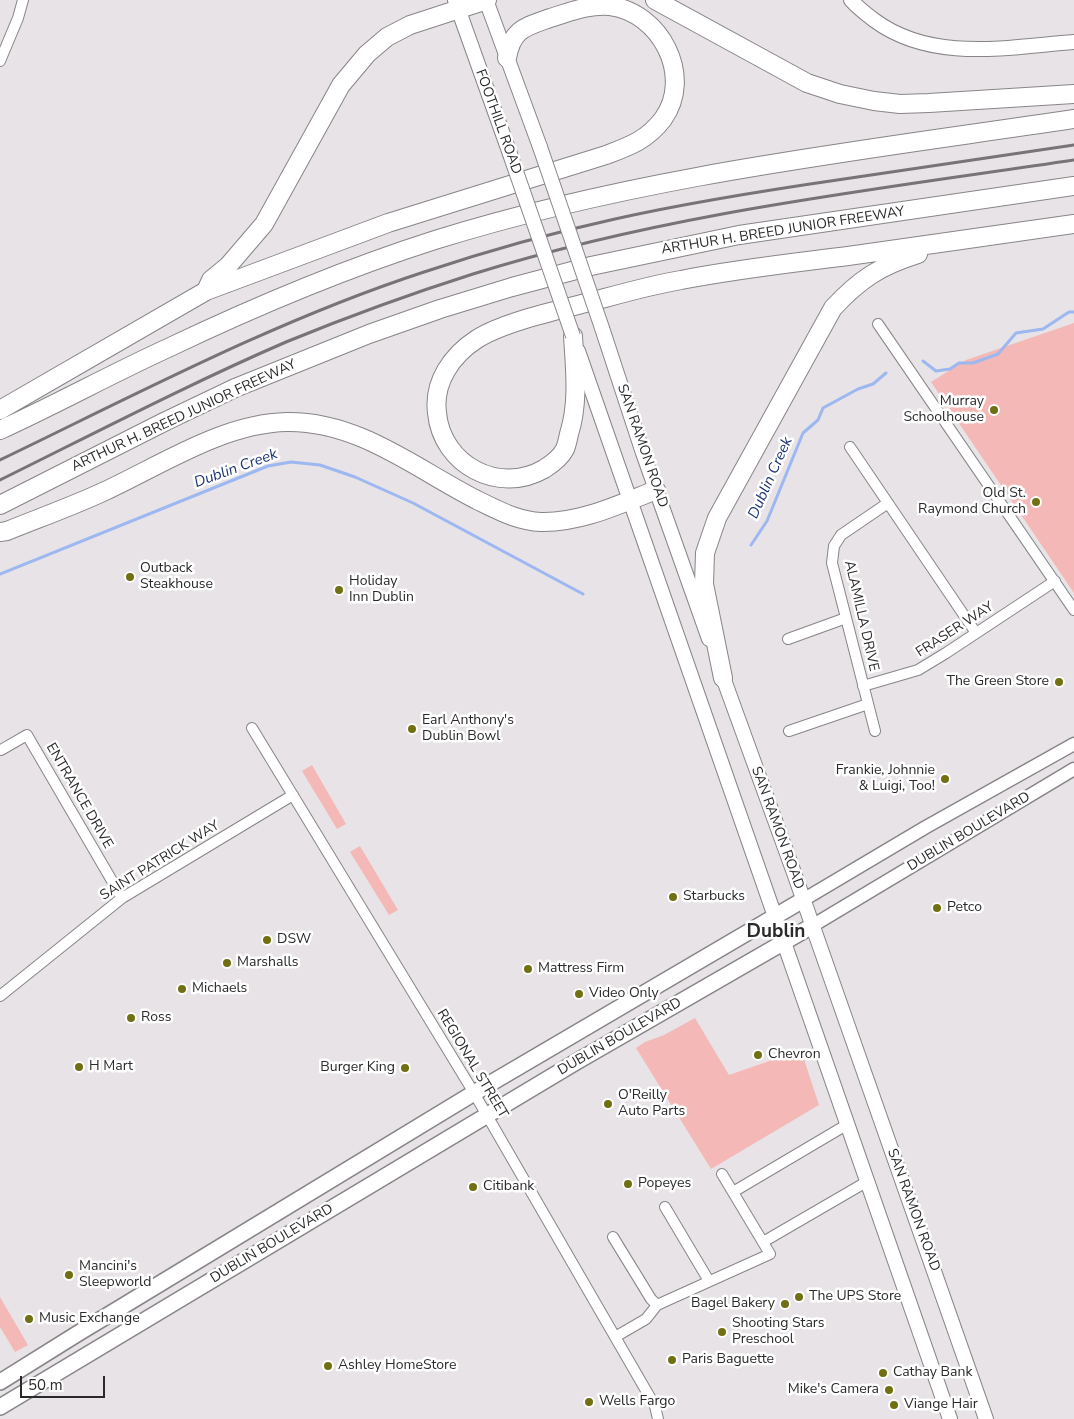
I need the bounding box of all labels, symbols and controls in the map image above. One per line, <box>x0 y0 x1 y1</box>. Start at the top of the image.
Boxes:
street label: FOOTHILL ROAD <box>471 67 525 177</box>
street label: ARTHUR H. BREED JUNIOR FREEWAY <box>660 203 906 259</box>
street label: ARTHUR H. BREED JUNIOR FREEWAY <box>69 356 299 476</box>
street label: SAN RAMON ROAD <box>613 382 671 510</box>
place label: Murray Schoolhouse <box>903 394 984 427</box>
marker: Murray Schoolhouse <box>988 404 1000 416</box>
water label: Dublin Creek <box>745 434 797 522</box>
water label: Dublin Creek <box>192 446 280 492</box>
place label: Old St. Raymond Church <box>918 486 1026 518</box>
marker: Old St. Raymond Church <box>1030 496 1042 508</box>
street label: ALAMILLA DRIVE <box>840 559 882 673</box>
place label: Outback Steakhouse <box>140 561 213 594</box>
marker: Outback Steakhouse <box>124 571 136 583</box>
place label: Holiday Inn Dublin <box>349 574 414 606</box>
marker: Holiday Inn Dublin <box>333 584 345 596</box>
street label: FRASER WAY <box>913 599 997 661</box>
place label: The Green Store <box>946 674 1049 690</box>
marker: The Green Store <box>1053 676 1065 688</box>
place label: Earl Anthony's Dublin Bowl <box>422 713 514 746</box>
marker: Earl Anthony's Dublin Bowl <box>406 723 418 735</box>
street label: ENTRANCE DRIVE <box>42 740 116 852</box>
place label: Frankie, Johnnie & Luigi, Too! <box>836 763 935 796</box>
street label: SAN RAMON ROAD <box>747 764 807 892</box>
marker: Frankie, Johnnie & Luigi, Too! <box>939 773 951 785</box>
street label: DUBLIN BOULEVARD <box>905 789 1033 875</box>
street label: SAINT PATRICK WAY <box>97 818 223 904</box>
place label: Starbucks <box>683 889 745 905</box>
marker: Starbucks <box>667 891 679 903</box>
place label: Petco <box>947 900 982 916</box>
marker: Petco <box>931 902 943 914</box>
district label: Dublin <box>747 921 805 943</box>
place label: DSW <box>277 932 311 948</box>
marker: DSW <box>261 934 273 946</box>
place label: Marshalls <box>237 955 298 971</box>
marker: Marshalls <box>221 957 233 969</box>
place label: Mattress Firm <box>538 961 624 977</box>
marker: Mattress Firm <box>522 963 534 975</box>
place label: Michaels <box>192 981 247 997</box>
marker: Michaels <box>176 983 188 995</box>
place label: Video Only <box>589 986 659 1002</box>
marker: Video Only <box>573 988 585 1000</box>
street label: DUBLIN BOULEVARD <box>555 995 685 1079</box>
street label: REGIONAL STREET <box>433 1006 511 1122</box>
place label: Ross <box>141 1010 171 1026</box>
marker: Ross <box>125 1012 137 1024</box>
place label: Chevron <box>768 1047 821 1063</box>
marker: Chevron <box>752 1049 764 1061</box>
place label: H Mart <box>89 1059 133 1075</box>
place label: Burger King <box>320 1060 395 1076</box>
marker: H Mart <box>73 1061 85 1073</box>
marker: Burger King <box>399 1062 411 1074</box>
place label: O'Reilly Auto Parts <box>618 1088 685 1120</box>
marker: O'Reilly Auto Parts <box>602 1098 614 1110</box>
street label: SAN RAMON ROAD <box>883 1146 943 1274</box>
place label: Popeyes <box>638 1176 691 1192</box>
marker: Popeyes <box>622 1178 634 1190</box>
place label: Citibank <box>483 1179 534 1195</box>
marker: Citibank <box>467 1181 479 1193</box>
street label: DUBLIN BOULEVARD <box>208 1201 336 1287</box>
place label: Mancini's Sleepworld <box>79 1259 151 1292</box>
marker: Mancini's Sleepworld <box>63 1269 75 1281</box>
place label: The UPS Store <box>809 1289 901 1305</box>
marker: The UPS Store <box>793 1291 805 1303</box>
place label: Bagel Bakery <box>691 1296 775 1312</box>
marker: Bagel Bakery <box>779 1298 791 1310</box>
place label: Music Exchange <box>39 1311 140 1327</box>
marker: Music Exchange <box>23 1313 35 1325</box>
place label: Shooting Stars Preschool <box>732 1316 825 1348</box>
marker: Shooting Stars Preschool <box>716 1326 728 1338</box>
place label: Paris Baguette <box>682 1352 774 1368</box>
marker: Paris Baguette <box>666 1354 678 1366</box>
place label: Ashley HomeStore <box>338 1358 456 1374</box>
marker: Ashley HomeStore <box>322 1360 334 1372</box>
place label: Cathay Bank <box>893 1365 972 1381</box>
scale bar <box>22 1366 108 1398</box>
marker: Cathay Bank <box>877 1367 889 1379</box>
text: 50 m <box>28 1375 63 1395</box>
place label: Mike's Camera <box>788 1382 879 1398</box>
marker: Mike's Camera <box>883 1384 895 1396</box>
place label: Wells Fargo <box>599 1394 675 1410</box>
marker: Wells Fargo <box>583 1396 595 1408</box>
place label: Viange Hair <box>904 1397 978 1413</box>
marker: Viange Hair <box>888 1399 900 1411</box>

